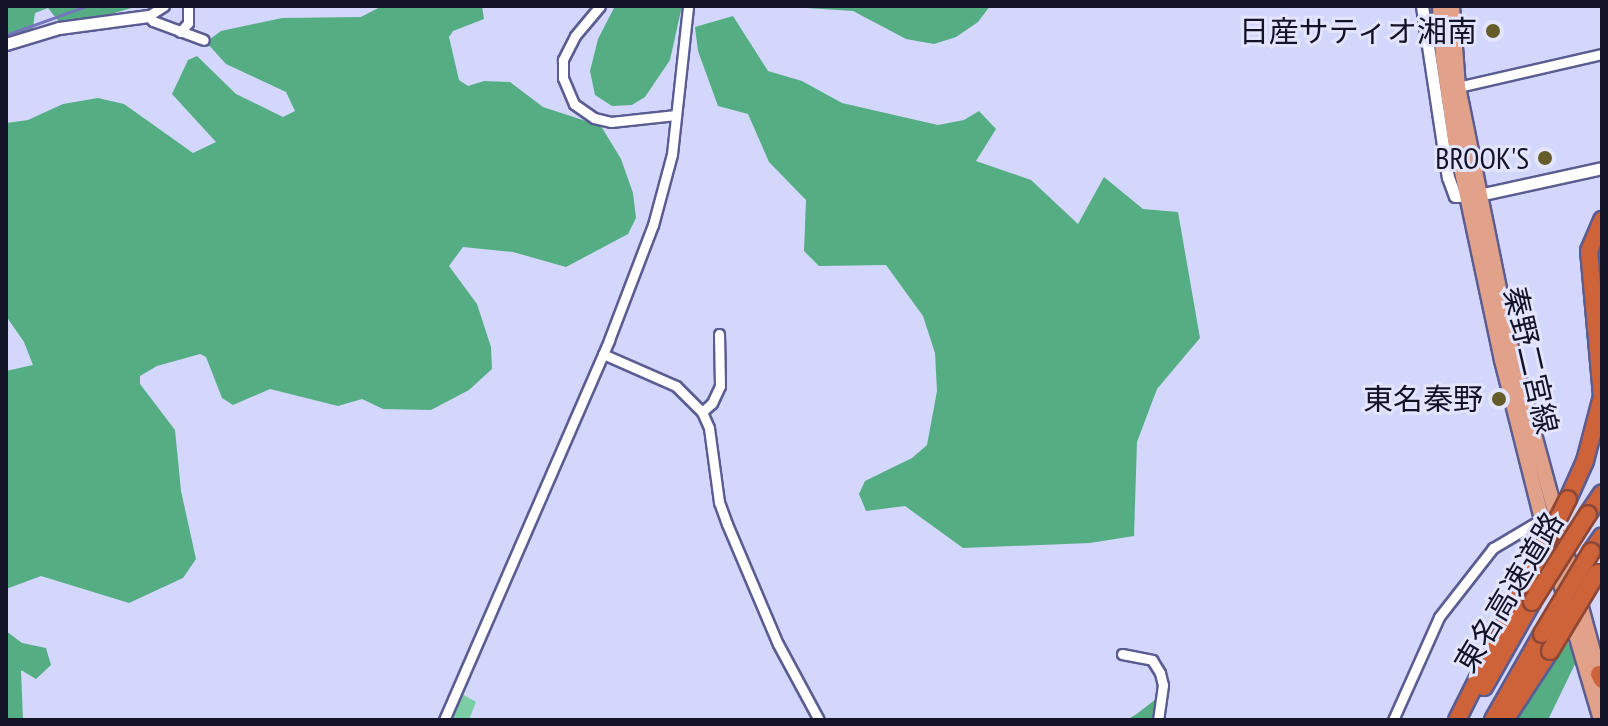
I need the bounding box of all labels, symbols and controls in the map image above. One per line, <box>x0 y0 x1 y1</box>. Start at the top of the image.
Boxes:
place label: 日産サティオ湘南 <box>1237 13 1477 49</box>
marker: 日産サティオ湘南 <box>1484 22 1502 40</box>
place label: BROOK'S <box>1435 140 1529 176</box>
marker: BROOK'S <box>1536 149 1554 167</box>
street label: 秦野二宮線 <box>1497 283 1565 437</box>
place label: 東名秦野 <box>1363 381 1483 417</box>
marker: 東名秦野 <box>1490 390 1508 408</box>
street label: 東名高速道路 <box>1447 506 1571 678</box>

